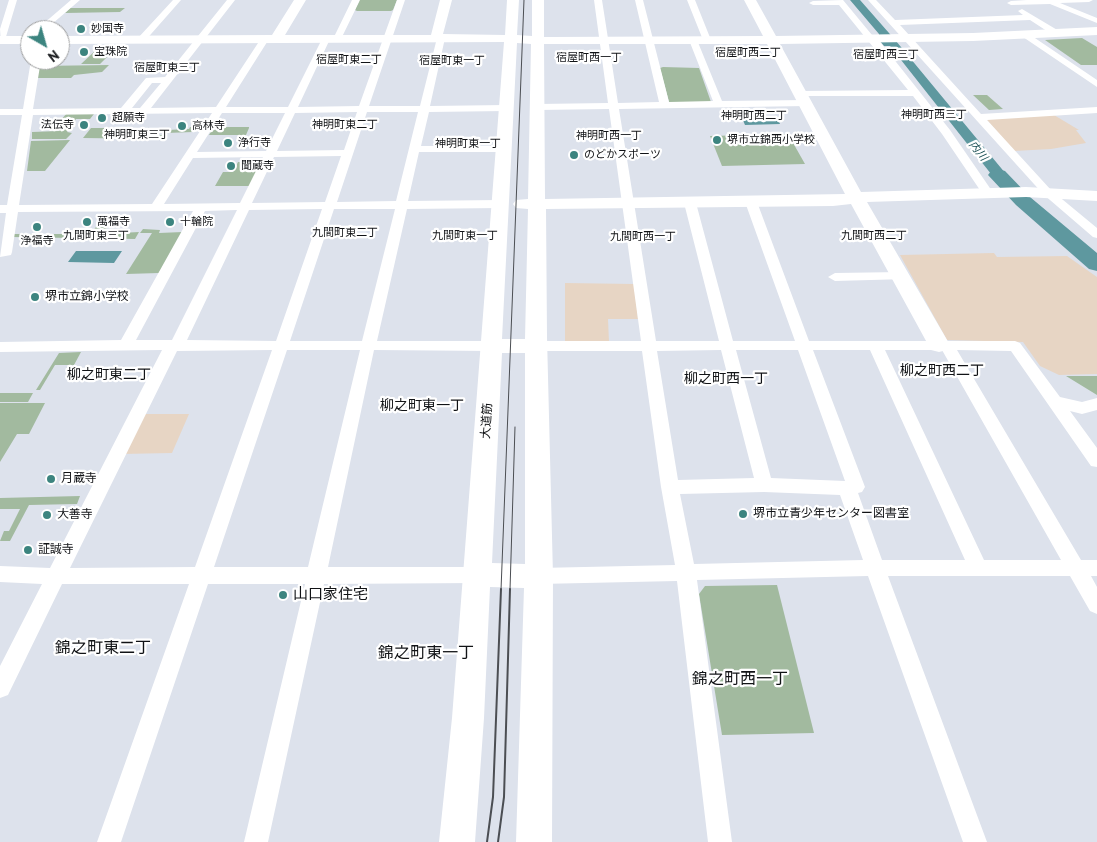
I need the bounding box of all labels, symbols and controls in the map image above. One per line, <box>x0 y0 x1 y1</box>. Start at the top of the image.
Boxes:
north arrow <box>20 20 70 70</box>
place label: 妙国寺 <box>91 22 124 36</box>
marker: 妙国寺 <box>75 23 87 35</box>
place label: 宝珠院 <box>94 45 127 59</box>
text: N <box>44 46 63 66</box>
marker: 宝珠院 <box>78 46 90 58</box>
district label: 宿屋町西二丁 <box>715 46 781 60</box>
district label: 宿屋町西三丁 <box>853 48 919 62</box>
district label: 宿屋町西一丁 <box>556 51 622 65</box>
district label: 宿屋町東二丁 <box>316 53 382 67</box>
district label: 宿屋町東一丁 <box>419 54 485 68</box>
district label: 宿屋町東三丁 <box>134 61 200 75</box>
district label: 神明町西三丁 <box>901 108 967 122</box>
district label: 神明町西二丁 <box>721 109 787 123</box>
place label: 超願寺 <box>112 111 145 125</box>
marker: 超願寺 <box>96 112 108 124</box>
place label: 法伝寺 <box>41 118 74 132</box>
district label: 神明町東二丁 <box>312 118 378 132</box>
marker: 法伝寺 <box>78 119 90 131</box>
place label: 高林寺 <box>192 119 225 133</box>
marker: 高林寺 <box>176 120 188 132</box>
district label: 神明町東三丁 <box>104 128 170 142</box>
district label: 神明町西一丁 <box>576 129 642 143</box>
place label: 堺市立錦西小学校 <box>727 133 815 147</box>
marker: 堺市立錦西小学校 <box>711 134 723 146</box>
place label: 浄行寺 <box>238 136 271 150</box>
marker: 浄行寺 <box>222 137 234 149</box>
district label: 神明町東一丁 <box>435 137 501 151</box>
water label: 内川 <box>966 138 990 164</box>
place label: のどかスポーツ <box>584 148 661 162</box>
marker: のどかスポーツ <box>568 149 580 161</box>
place label: 聞蔵寺 <box>241 159 274 173</box>
marker: 聞蔵寺 <box>225 160 237 172</box>
place label: 萬福寺 <box>97 215 130 229</box>
place label: 十輪院 <box>180 215 213 229</box>
marker: 萬福寺 <box>81 216 93 228</box>
marker: 十輪院 <box>164 216 176 228</box>
marker: 浄福寺 <box>31 221 43 233</box>
district label: 九間町東二丁 <box>312 226 378 240</box>
district label: 九間町東三丁 <box>63 229 129 243</box>
district label: 九間町東一丁 <box>432 229 498 243</box>
district label: 九間町西二丁 <box>841 229 907 243</box>
district label: 九間町西一丁 <box>610 230 676 244</box>
place label: 浄福寺 <box>21 234 53 248</box>
place label: 堺市立錦小学校 <box>45 290 129 304</box>
marker: 堺市立錦小学校 <box>29 291 41 303</box>
district label: 柳之町西二丁 <box>900 363 984 379</box>
district label: 柳之町東二丁 <box>67 367 151 383</box>
district label: 柳之町西一丁 <box>684 371 768 387</box>
district label: 柳之町東一丁 <box>380 398 464 414</box>
street label: 大道筋 <box>479 403 495 439</box>
place label: 月蔵寺 <box>61 472 97 486</box>
marker: 月蔵寺 <box>45 473 57 485</box>
place label: 堺市立青少年センター図書室 <box>753 507 909 521</box>
place label: 大善寺 <box>57 508 93 522</box>
marker: 堺市立青少年センター図書室 <box>737 508 749 520</box>
marker: 大善寺 <box>41 509 53 521</box>
place label: 証誠寺 <box>38 543 74 557</box>
marker: 証誠寺 <box>22 544 34 556</box>
place label: 山口家住宅 <box>293 586 368 604</box>
marker: 山口家住宅 <box>277 589 289 601</box>
district label: 錦之町東二丁 <box>55 638 151 658</box>
district label: 錦之町東一丁 <box>378 643 474 663</box>
district label: 錦之町西一丁 <box>692 669 788 689</box>

